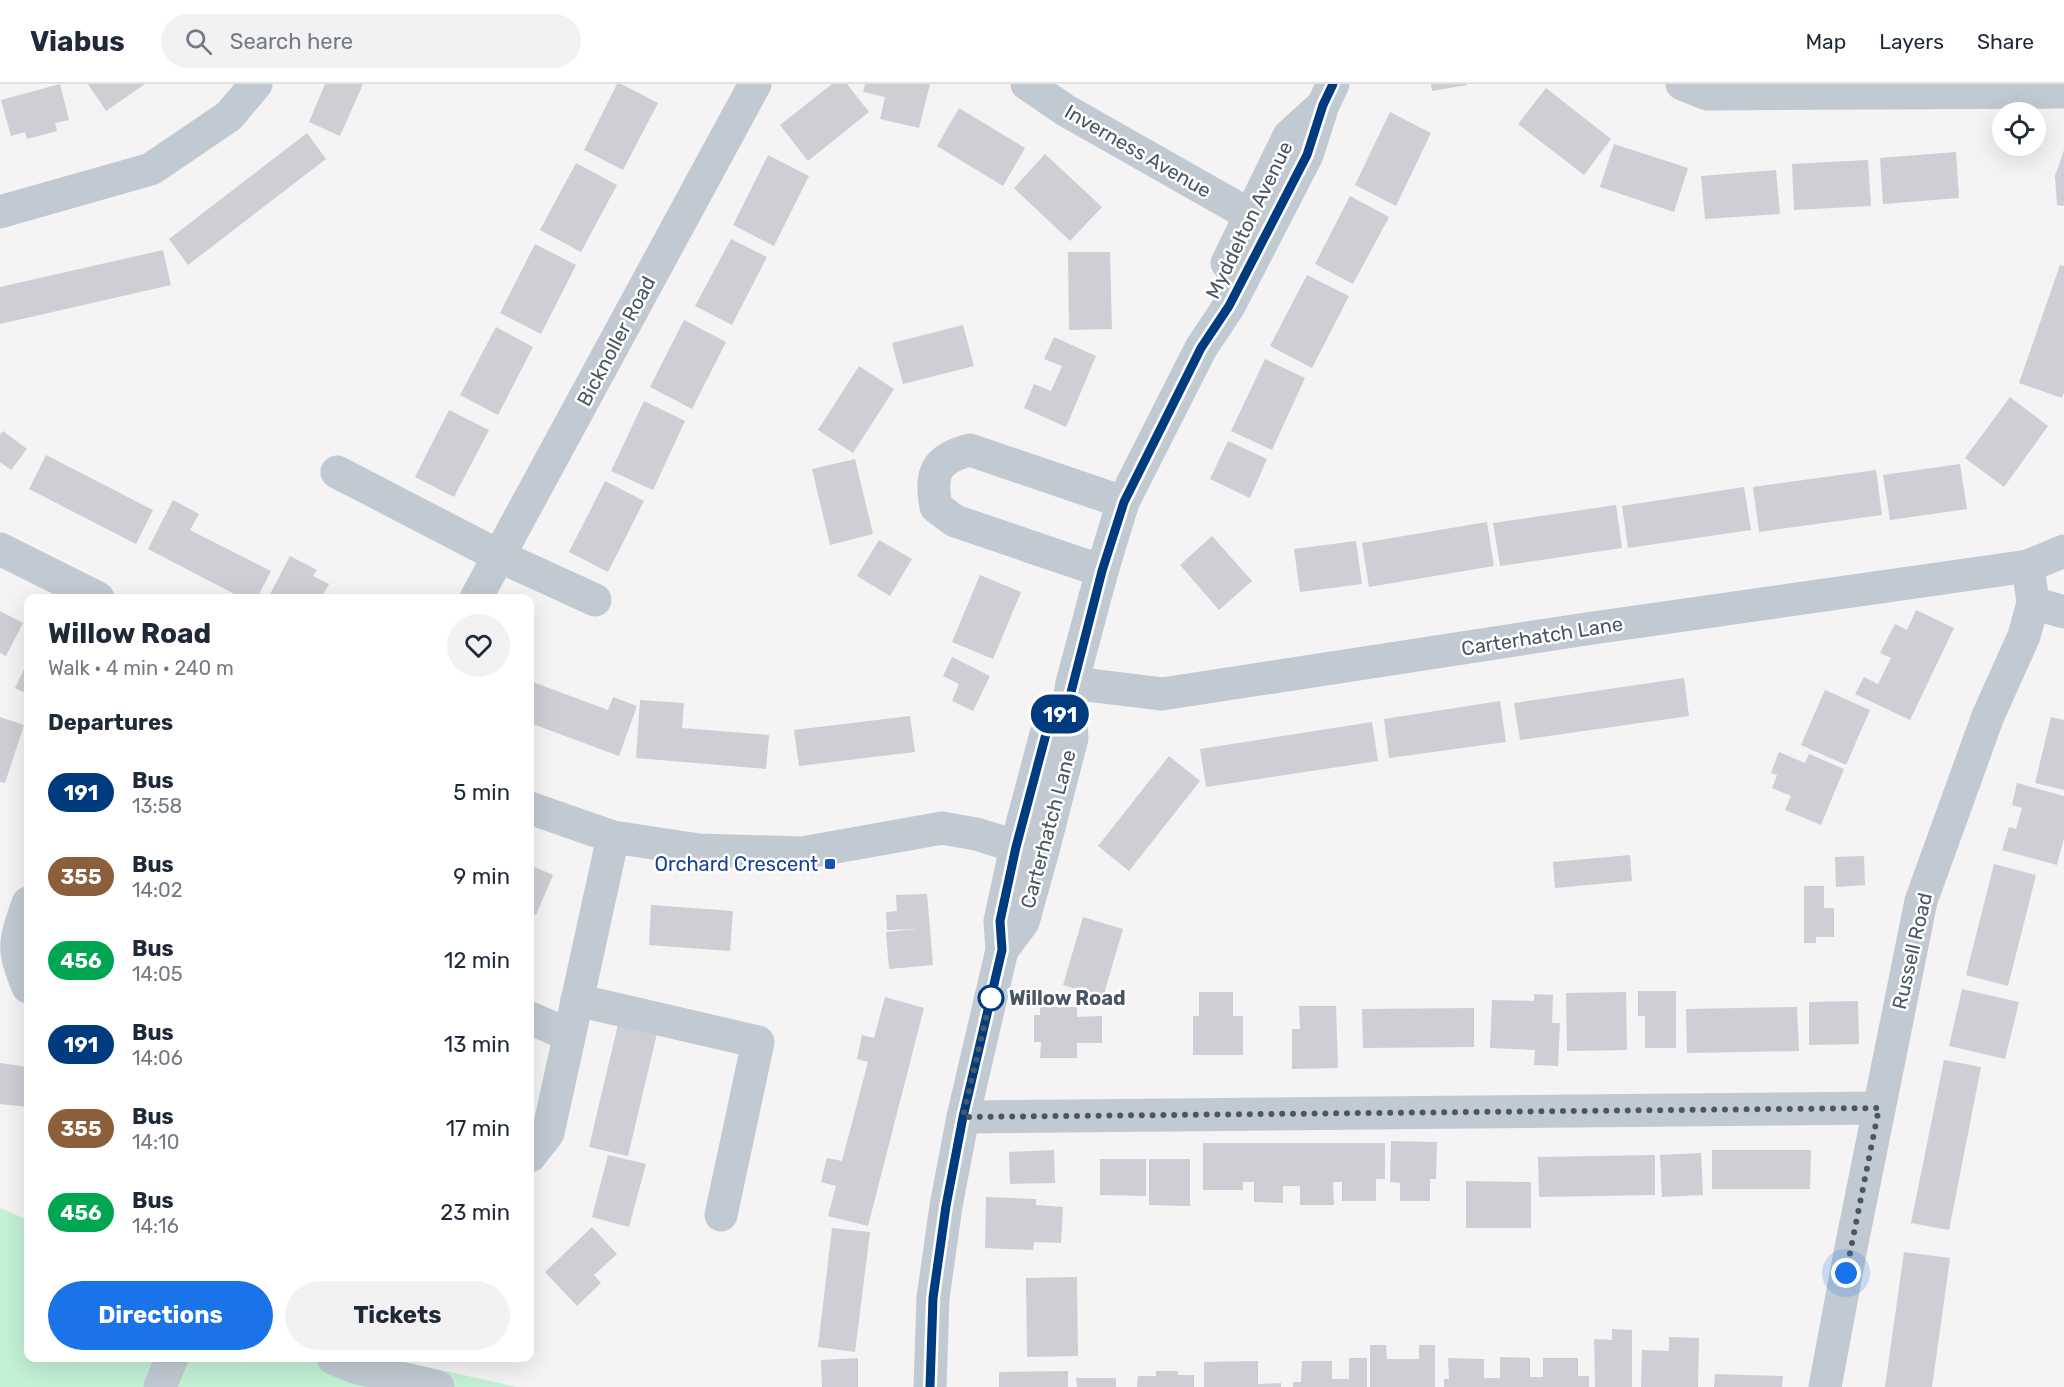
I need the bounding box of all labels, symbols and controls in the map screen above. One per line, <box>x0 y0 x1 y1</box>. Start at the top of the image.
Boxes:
search box <box>161 14 581 68</box>
text: Viabus <box>30 25 125 58</box>
icon: search <box>182 25 215 58</box>
text: Search here <box>230 28 353 55</box>
text: Map <box>1805 29 1846 54</box>
text: Layers <box>1879 29 1944 54</box>
text: Share <box>1977 29 2034 54</box>
street label: Inverness Avenue <box>1061 99 1215 203</box>
map controls <box>1992 102 2046 156</box>
button: locate <box>1992 102 2046 156</box>
street label: Myddelton Avenue <box>1200 137 1298 303</box>
street label: Bicknoller Road <box>572 272 660 410</box>
street label: Carterhatch Lane <box>1459 611 1625 661</box>
button: heart <box>447 614 510 677</box>
text: Willow Road <box>48 617 211 650</box>
text: Walk · 4 min · 240 m <box>48 656 234 680</box>
line badge: 191 <box>1026 694 1094 734</box>
text: 191 <box>1043 702 1077 727</box>
text: Departures <box>48 709 173 736</box>
street label: Carterhatch Lane <box>1015 747 1081 911</box>
text: Bus <box>132 767 174 794</box>
text: 5 min <box>453 779 510 806</box>
text: 191 <box>64 780 98 805</box>
text: 13:58 <box>132 794 182 818</box>
text: Bus <box>132 851 174 878</box>
place label: Orchard Crescent <box>654 852 818 876</box>
marker: Orchard Crescent <box>823 857 837 871</box>
text: 9 min <box>453 863 510 890</box>
text: 355 <box>61 864 101 889</box>
text: 14:02 <box>132 878 183 902</box>
street label: Russell Road <box>1887 890 1937 1012</box>
text: Bus <box>132 935 174 962</box>
text: 12 min <box>444 947 510 974</box>
text: 456 <box>60 948 102 973</box>
text: 14:05 <box>132 962 183 986</box>
marker: Willow Road <box>978 985 1004 1011</box>
place label: Willow Road <box>1009 986 1126 1010</box>
text: Bus <box>132 1019 174 1046</box>
text: 13 min <box>444 1031 510 1058</box>
text: 191 <box>64 1032 98 1057</box>
text: 14:06 <box>132 1046 183 1070</box>
text: Bus <box>132 1103 174 1130</box>
text: 17 min <box>446 1115 510 1142</box>
text: 355 <box>61 1116 101 1141</box>
text: 14:10 <box>132 1130 179 1154</box>
text: Bus <box>132 1187 174 1214</box>
text: 23 min <box>440 1199 510 1226</box>
text: 456 <box>60 1200 102 1225</box>
text: 14:16 <box>132 1214 179 1238</box>
your location <box>1831 1258 1861 1288</box>
button: Directions <box>48 1281 273 1350</box>
button: Tickets <box>285 1281 510 1350</box>

